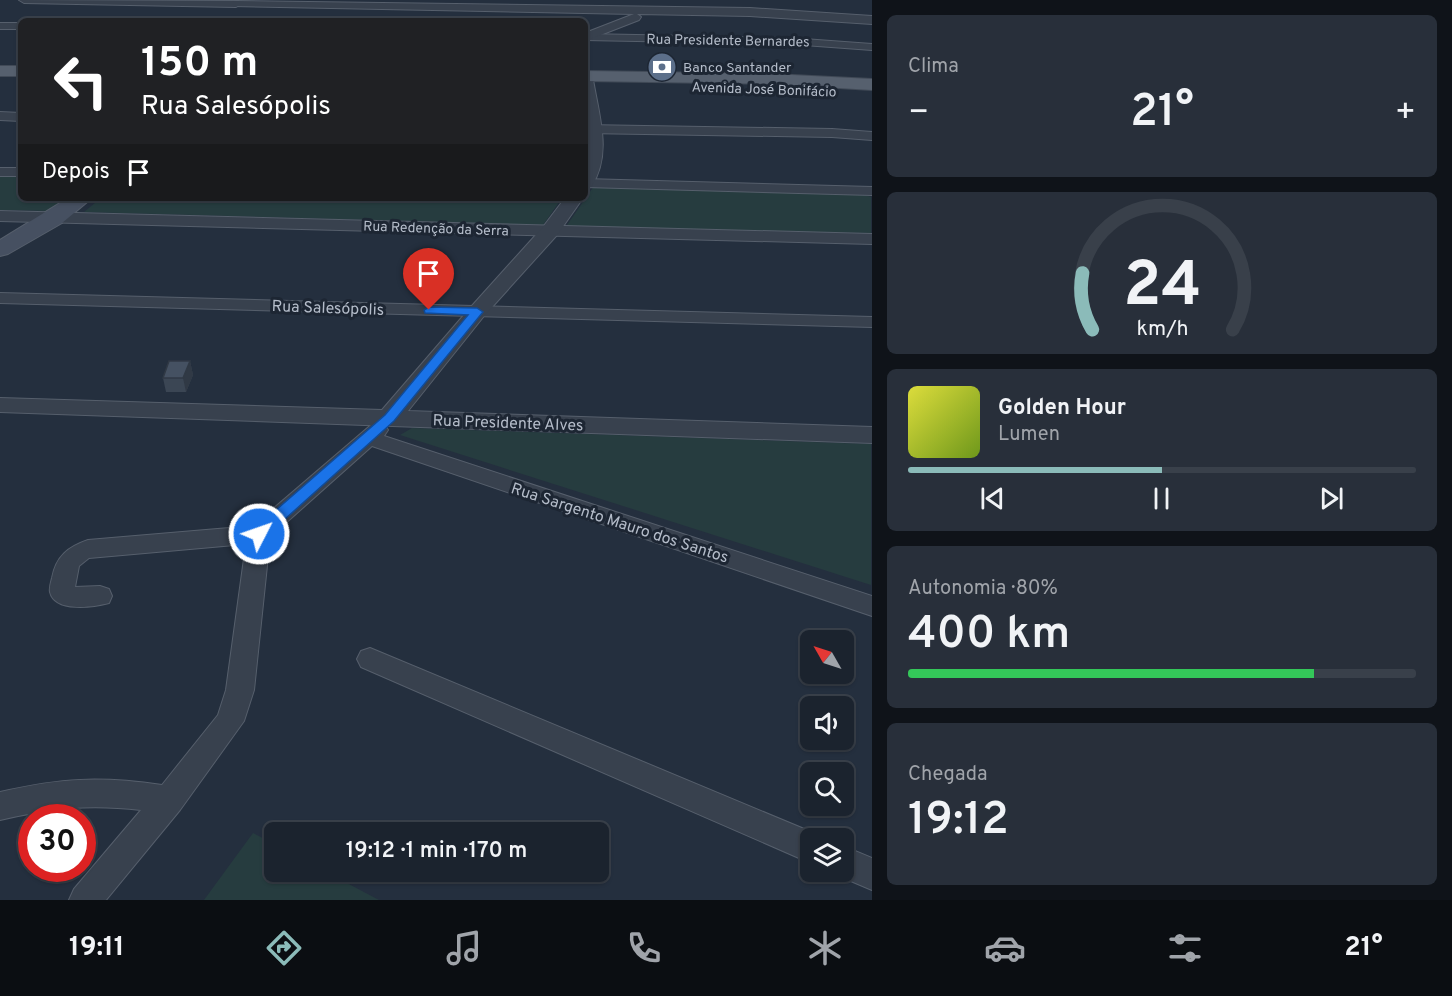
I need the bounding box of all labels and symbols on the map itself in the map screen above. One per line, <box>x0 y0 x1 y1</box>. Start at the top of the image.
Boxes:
street label: Rua Presidente Bernardes <box>646 32 810 51</box>
bank icon: Banco Santander <box>646 51 678 83</box>
place label: Banco Santander <box>683 60 792 77</box>
street label: Avenida José Bonifácio <box>691 79 837 102</box>
street label: Rua Redenção da Serra <box>363 218 509 241</box>
pin <box>403 248 454 310</box>
street label: Rua Salesópolis <box>271 297 385 321</box>
street label: Rua Presidente Alves <box>432 411 584 437</box>
street label: Rua Sargento Mauro dos Santos <box>508 479 731 569</box>
position arrow <box>227 502 291 566</box>
north arrow <box>800 630 854 684</box>
speed limit sign: 30 <box>18 804 96 882</box>

